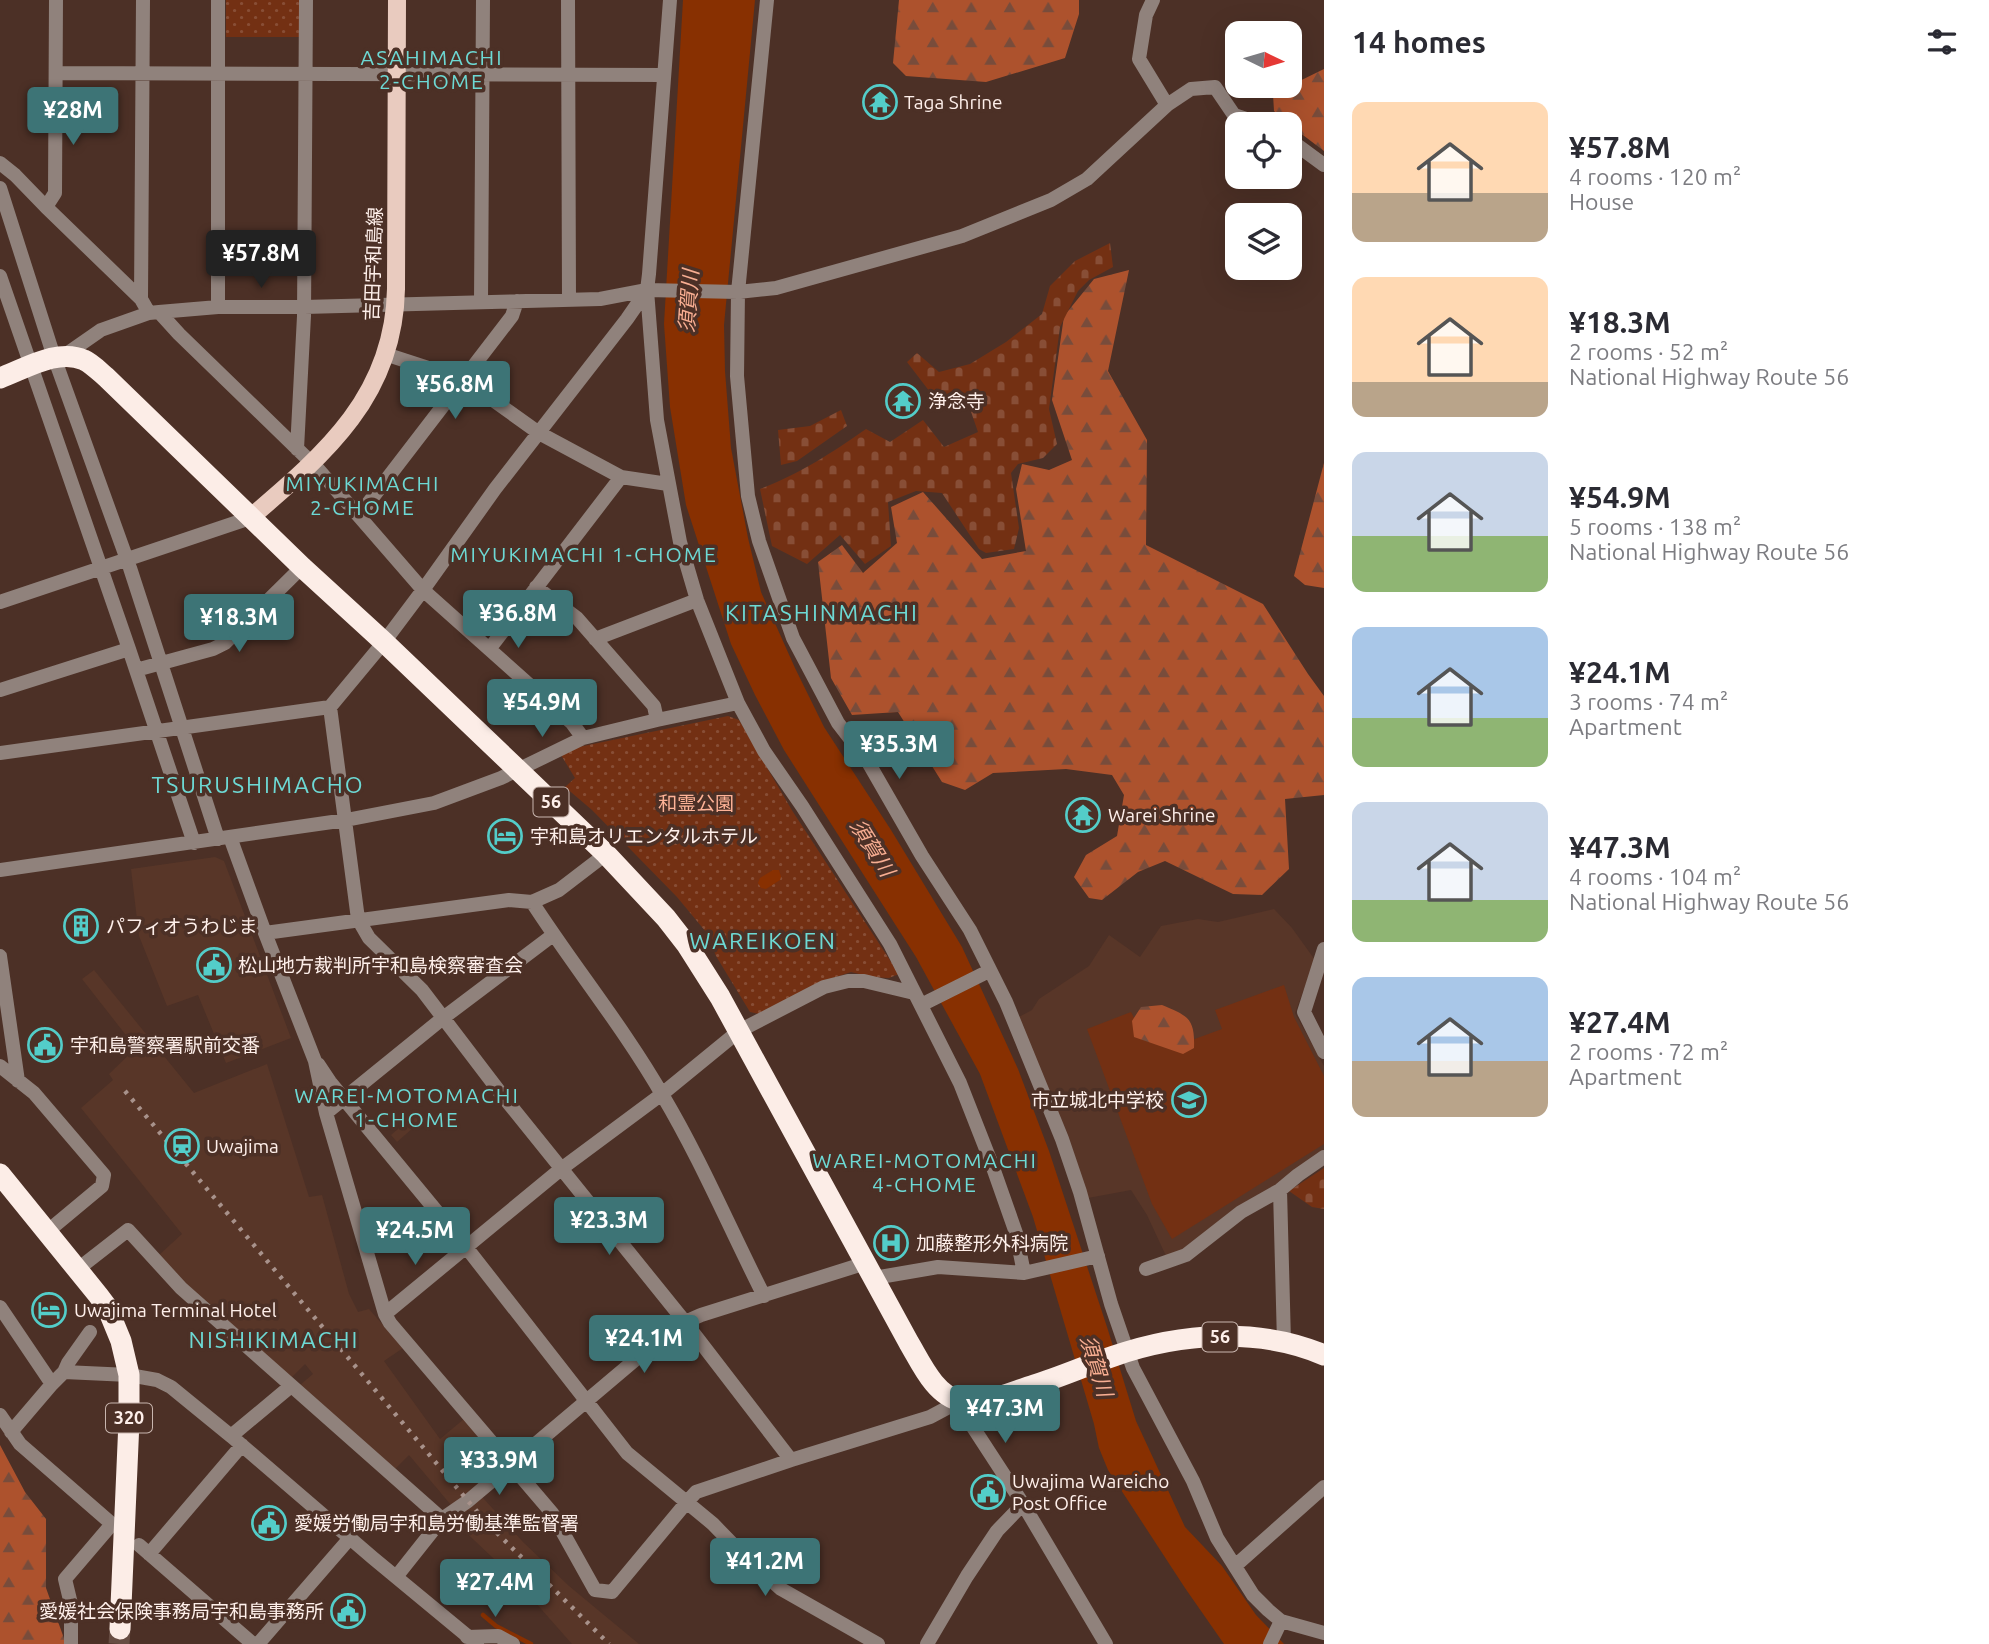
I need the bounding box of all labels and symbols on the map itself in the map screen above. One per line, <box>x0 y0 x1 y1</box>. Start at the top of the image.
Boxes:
north arrow <box>1225 21 1302 98</box>
district label: ASAHIMACHI 2-CHOME <box>360 45 504 93</box>
temple icon: Taga Shrine <box>861 83 899 121</box>
pin: ¥28M <box>32 88 114 147</box>
place label: Taga Shrine <box>904 91 1003 113</box>
street label: 吉田宇和島線 <box>360 207 386 321</box>
pin: ¥57.8M <box>204 230 318 290</box>
water label: 須賀川 <box>674 267 702 333</box>
pin: ¥56.8M <box>398 362 512 421</box>
temple icon: 浄念寺 <box>884 382 922 420</box>
place label: 浄念寺 <box>928 390 985 412</box>
district label: MIYUKIMACHI 2-CHOME <box>286 471 440 519</box>
district label: MIYUKIMACHI 1-CHOME <box>450 542 718 566</box>
pin: ¥36.8M <box>461 590 575 650</box>
pin: ¥18.3M <box>182 594 296 654</box>
district label: KITASHINMACHI <box>725 600 919 625</box>
pin: ¥54.9M <box>485 680 599 739</box>
pin: ¥35.3M <box>842 722 956 781</box>
district label: TSURUSHIMACHO <box>151 772 365 797</box>
road number: 56 <box>534 788 568 816</box>
park label: 和霊公園 <box>658 792 734 814</box>
temple icon: Warei Shrine <box>1064 796 1102 834</box>
place label: Warei Shrine <box>1108 804 1216 826</box>
water label: 須賀川 <box>846 814 901 882</box>
hotel icon: 宇和島オリエンタルホテル <box>486 817 524 855</box>
place label: 宇和島オリエンタルホテル <box>530 825 758 847</box>
building icon: パフィオうわじま <box>62 907 100 945</box>
place label: パフィオうわじま <box>106 915 258 937</box>
district label: WAREIKOEN <box>689 928 837 953</box>
public building icon: 松山地方裁判所宇和島検察審査会 <box>195 946 233 984</box>
place label: 松山地方裁判所宇和島検察審査会 <box>238 954 523 976</box>
public building icon: 宇和島警察署駅前交番 <box>26 1026 64 1064</box>
place label: 宇和島警察署駅前交番 <box>70 1034 260 1056</box>
school or university icon: 市立城北中学校 <box>1170 1081 1208 1119</box>
district label: WAREI-MOTOMACHI 1-CHOME <box>294 1083 520 1131</box>
place label: 市立城北中学校 <box>1031 1089 1164 1111</box>
station icon: Uwajima <box>163 1127 201 1165</box>
place label: Uwajima <box>206 1135 279 1157</box>
district label: WAREI-MOTOMACHI 4-CHOME <box>812 1148 1038 1196</box>
pin: ¥23.3M <box>552 1198 666 1257</box>
pin: ¥24.5M <box>358 1208 472 1267</box>
hospital icon: 加藤整形外科病院 <box>872 1224 910 1262</box>
place label: 加藤整形外科病院 <box>916 1232 1068 1254</box>
hotel icon: Uwajima Terminal Hotel <box>30 1291 68 1329</box>
place label: Uwajima Terminal Hotel <box>74 1299 277 1321</box>
pin: ¥24.1M <box>587 1316 701 1375</box>
road number: 56 <box>1202 1322 1238 1352</box>
district label: NISHIKIMACHI <box>189 1327 359 1352</box>
water label: 須賀川 <box>1076 1332 1118 1401</box>
pin: ¥47.3M <box>948 1386 1062 1445</box>
road number: 320 <box>106 1404 152 1433</box>
pin: ¥33.9M <box>442 1438 556 1497</box>
place label: Uwajima Wareicho Post Office <box>1012 1470 1169 1514</box>
public building icon: Uwajima Wareicho Post Office <box>969 1473 1007 1511</box>
public building icon: 愛媛労働局宇和島労働基準監督署 <box>250 1504 288 1542</box>
place label: 愛媛労働局宇和島労働基準監督署 <box>294 1512 579 1534</box>
pin: ¥41.2M <box>708 1538 822 1598</box>
pin: ¥27.4M <box>438 1560 552 1619</box>
public building icon: 愛媛社会保険事務局宇和島事務所 <box>329 1592 367 1630</box>
place label: 愛媛社会保険事務局宇和島事務所 <box>39 1600 324 1622</box>

